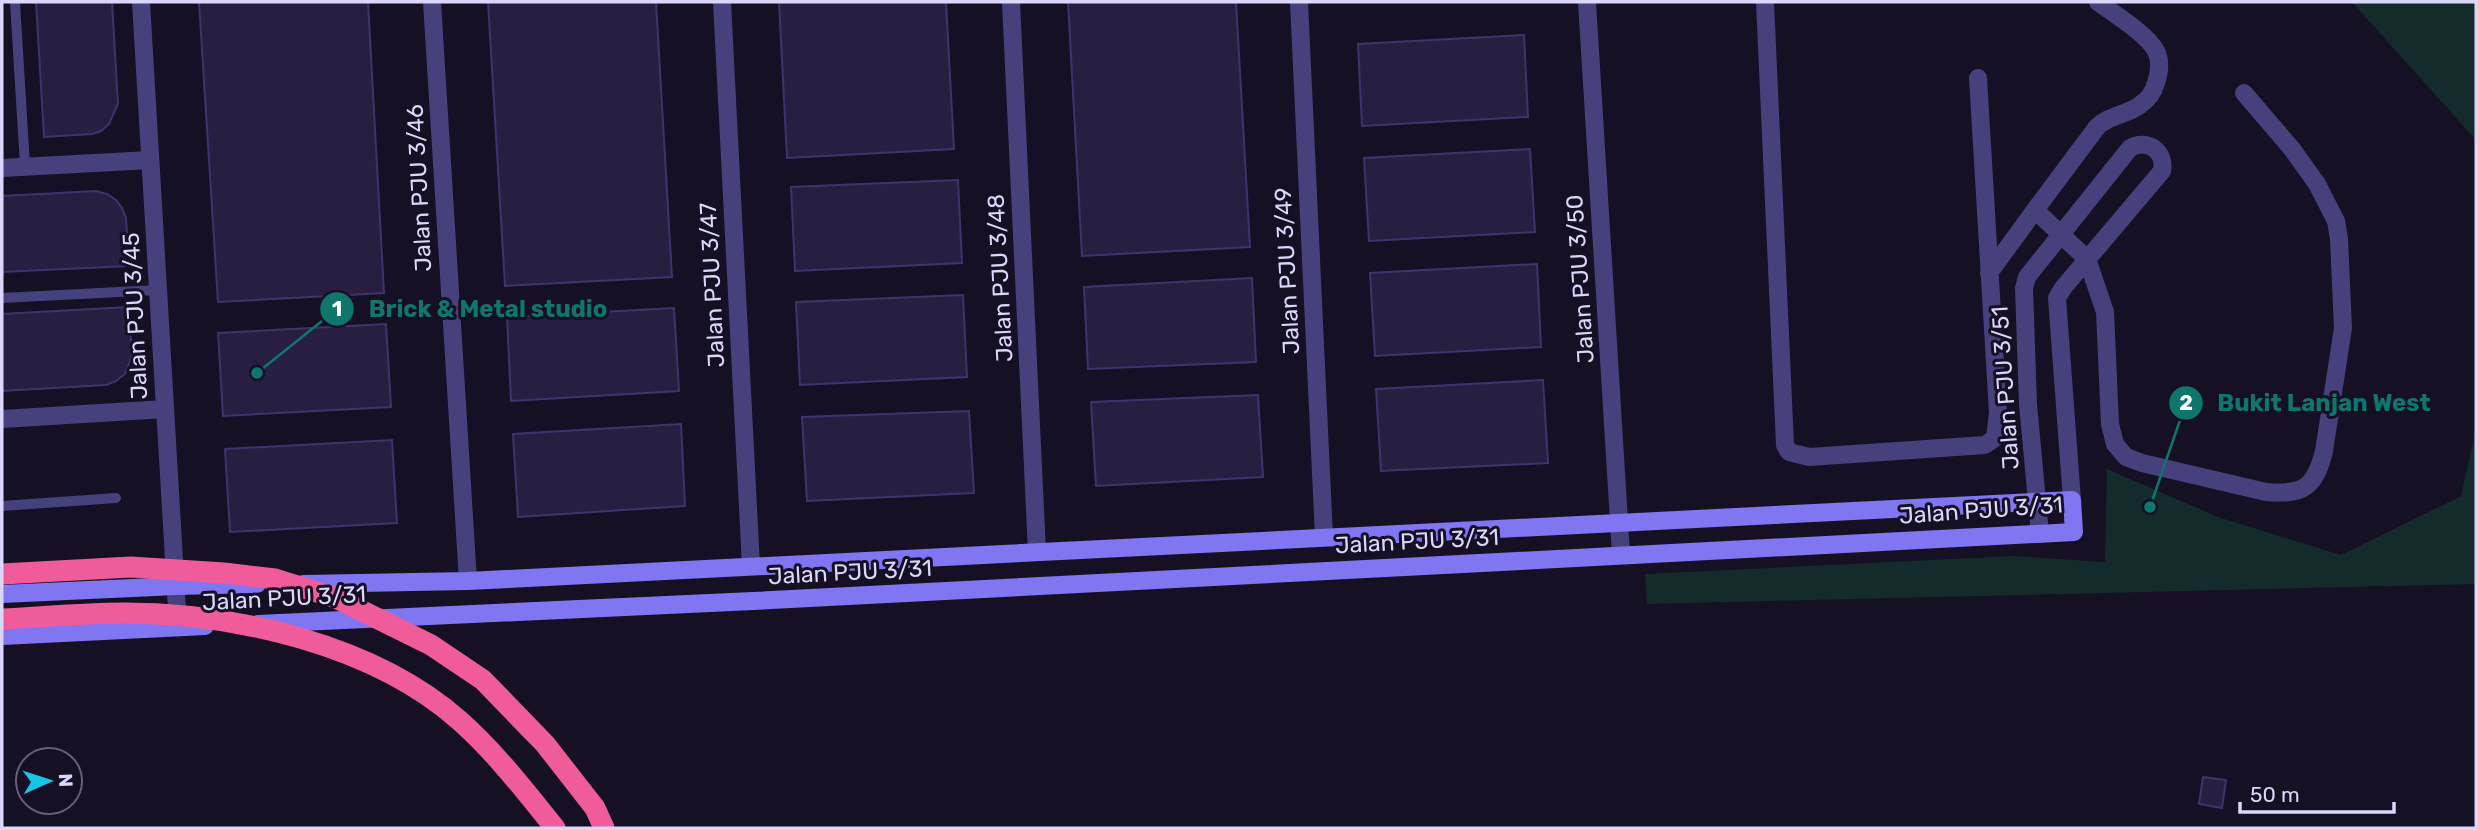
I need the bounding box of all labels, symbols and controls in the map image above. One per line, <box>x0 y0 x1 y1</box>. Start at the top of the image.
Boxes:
street label: Jalan PJU 3/46 <box>401 104 437 272</box>
street label: Jalan PJU 3/49 <box>1269 187 1305 355</box>
street label: Jalan PJU 3/48 <box>982 193 1018 363</box>
street label: Jalan PJU 3/50 <box>1560 194 1600 364</box>
street label: Jalan PJU 3/47 <box>694 202 730 368</box>
street label: Jalan PJU 3/45 <box>117 232 153 400</box>
callout: Brick & Metal studio <box>319 286 621 331</box>
text: Brick & Metal studio <box>369 295 607 323</box>
text: 1 <box>332 296 342 321</box>
street label: Jalan PJU 3/51 <box>1985 305 2025 471</box>
callout: Bukit Lanjan West <box>2168 380 2445 425</box>
text: Bukit Lanjan West <box>2217 389 2431 417</box>
text: 2 <box>2179 390 2193 415</box>
street label: Jalan PJU 3/31 <box>1898 490 2064 530</box>
street label: Jalan PJU 3/31 <box>1334 523 1500 559</box>
street label: Jalan PJU 3/31 <box>767 554 933 590</box>
street label: Jalan PJU 3/31 <box>201 580 367 616</box>
north arrow <box>14 746 84 816</box>
scale bar <box>2240 770 2394 814</box>
text: N <box>54 773 77 788</box>
text: 50 m <box>2250 782 2300 807</box>

